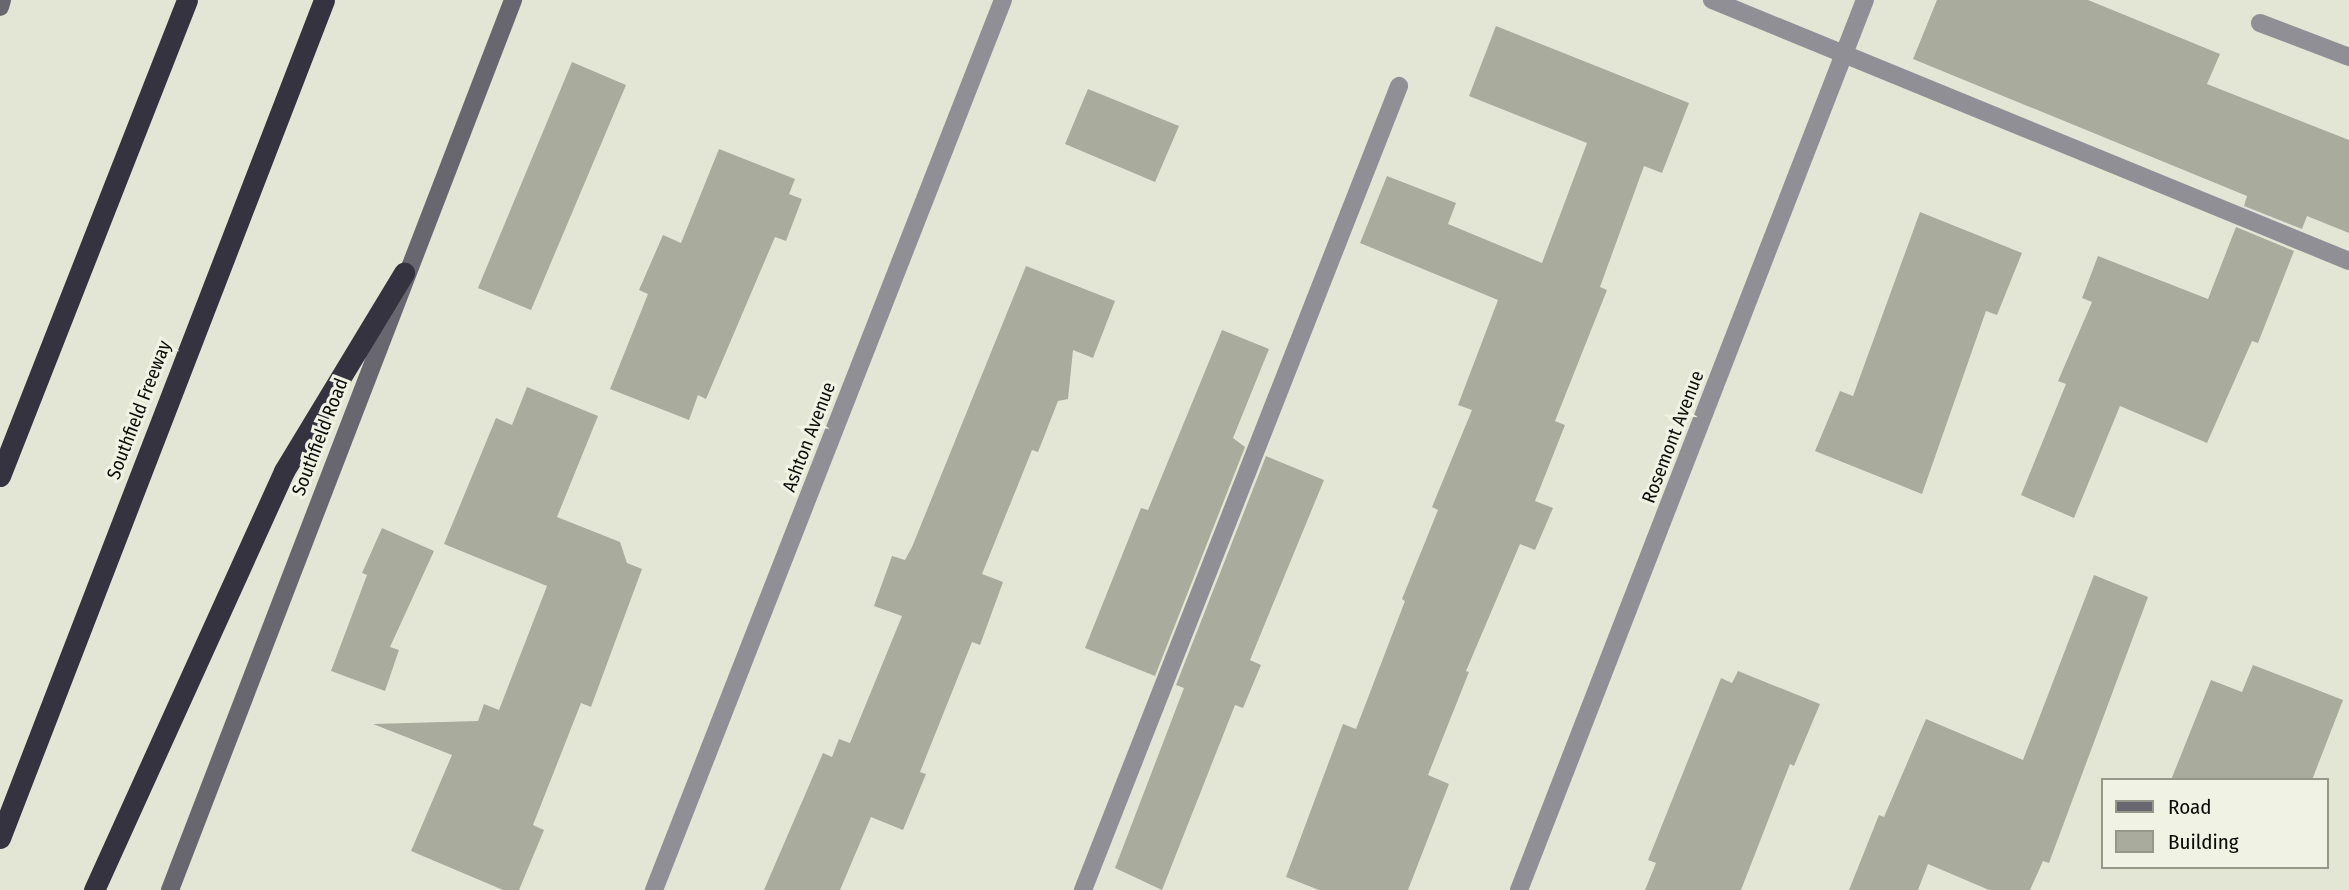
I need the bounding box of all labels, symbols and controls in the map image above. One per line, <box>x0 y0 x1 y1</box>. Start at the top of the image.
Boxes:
street label: Southfield Freeway <box>102 337 176 483</box>
street label: Rosemont Avenue <box>1637 368 1709 506</box>
street label: Southfield Road <box>287 375 353 499</box>
street label: Ashton Avenue <box>778 379 840 495</box>
legend <box>2100 778 2328 869</box>
text: Road <box>2168 794 2212 820</box>
text: Building <box>2168 829 2239 855</box>

